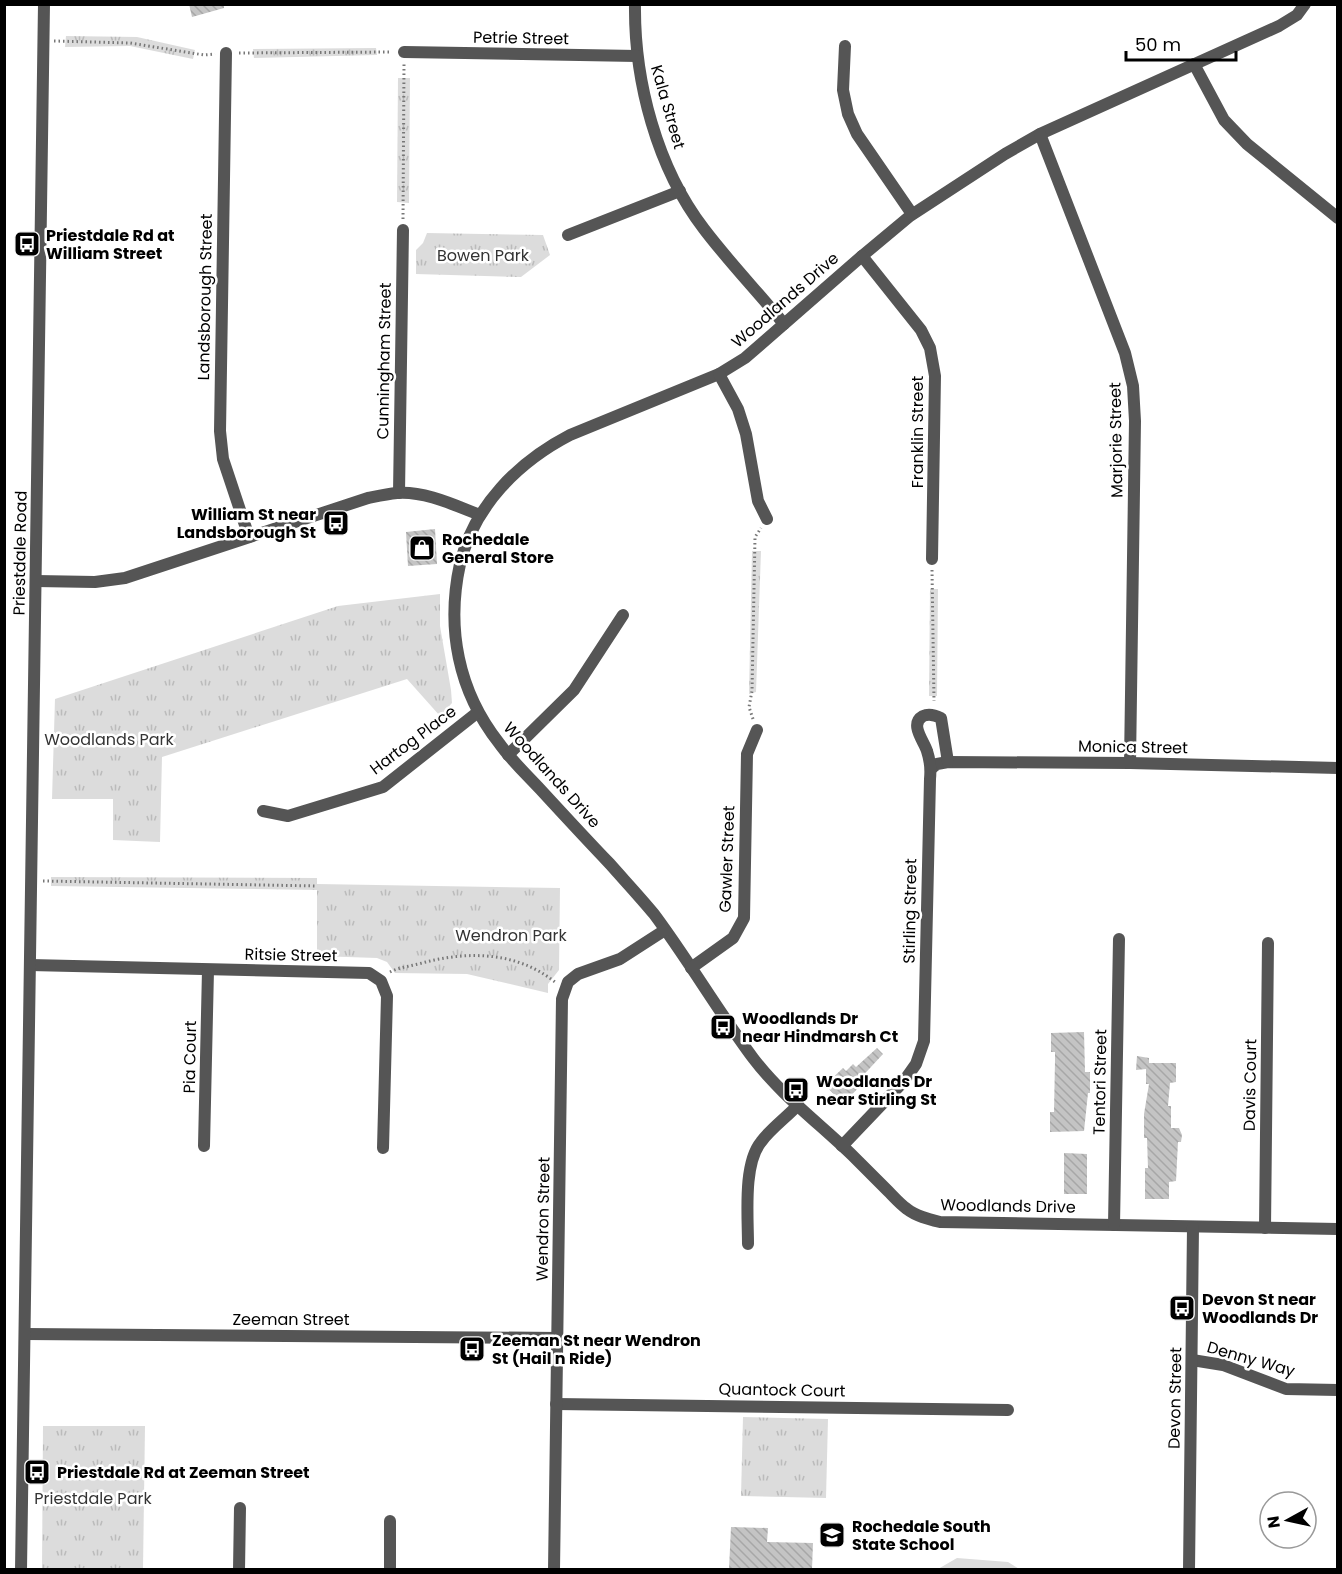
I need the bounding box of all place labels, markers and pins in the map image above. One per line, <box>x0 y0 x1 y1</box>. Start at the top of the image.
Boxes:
place label: Priestdale Rd at William Street <box>46 224 175 265</box>
bus stop icon: Priestdale Rd at William Street <box>12 229 42 259</box>
place label: William St near Landsborough St <box>177 503 316 544</box>
bus stop icon: William St near Landsborough St <box>321 508 351 538</box>
place label: Rochedale General Store <box>442 528 554 569</box>
shop icon: Rochedale General Store <box>407 533 437 563</box>
place label: Woodlands Dr near Hindmarsh Ct <box>742 1007 898 1048</box>
bus stop icon: Woodlands Dr near Hindmarsh Ct <box>708 1012 738 1042</box>
place label: Woodlands Dr near Stirling St <box>816 1070 936 1111</box>
bus stop icon: Woodlands Dr near Stirling St <box>781 1075 811 1105</box>
place label: Devon St near Woodlands Dr <box>1202 1288 1318 1329</box>
bus stop icon: Devon St near Woodlands Dr <box>1167 1293 1197 1323</box>
place label: Zeeman St near Wendron St (Hail n Ride) <box>492 1329 701 1370</box>
bus stop icon: Zeeman St near Wendron St (Hail n Ride) <box>457 1334 487 1364</box>
bus stop icon: Priestdale Rd at Zeeman Street <box>22 1457 52 1487</box>
place label: Priestdale Rd at Zeeman Street <box>57 1461 310 1484</box>
place label: Rochedale South State School <box>852 1515 991 1556</box>
school or university icon: Rochedale South State School <box>817 1520 847 1550</box>

